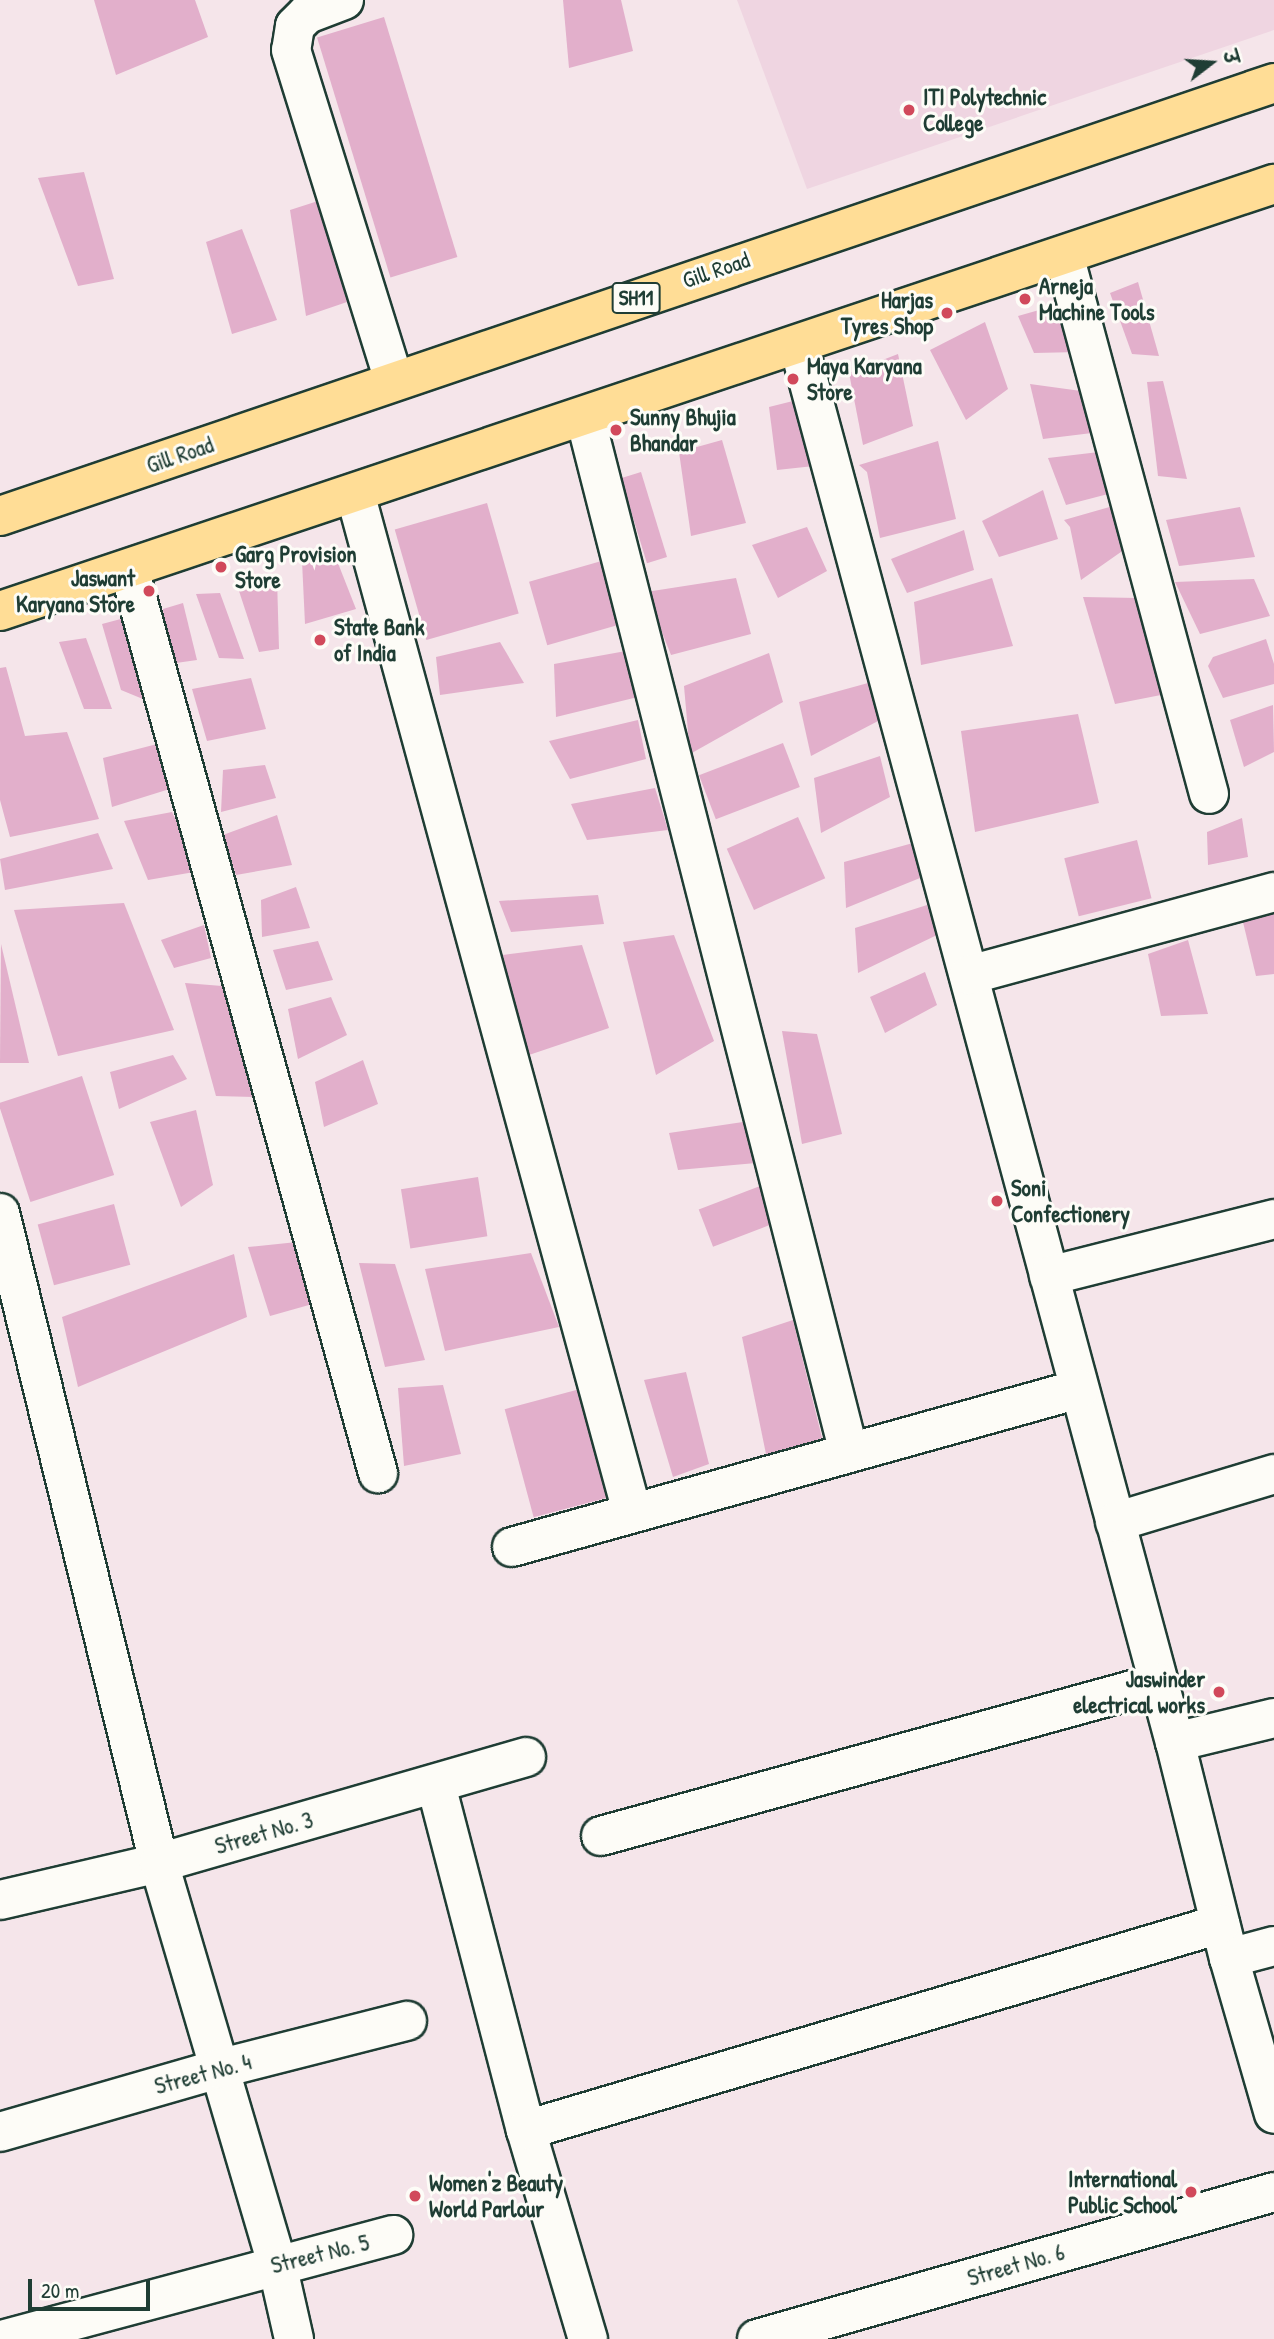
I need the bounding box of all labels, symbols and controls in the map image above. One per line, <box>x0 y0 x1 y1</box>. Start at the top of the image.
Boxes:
north arrow <box>1176 28 1246 98</box>
text: उ <box>1217 47 1245 67</box>
place label: ITI Polytechnic College <box>923 83 1046 137</box>
marker: ITI Polytechnic College <box>901 102 917 118</box>
street label: Gill Road <box>679 246 753 294</box>
place label: Arneja Machine Tools <box>1039 272 1155 326</box>
road number: SH11 <box>612 280 660 316</box>
place label: Harjas Tyres Shop <box>841 286 933 340</box>
marker: Arneja Machine Tools <box>1017 291 1033 307</box>
marker: Harjas Tyres Shop <box>939 305 955 321</box>
place label: Maya Karyana Store <box>807 352 922 406</box>
marker: Maya Karyana Store <box>785 371 801 387</box>
place label: Sunny Bhujia Bhandar <box>630 403 736 457</box>
marker: Sunny Bhujia Bhandar <box>608 422 624 438</box>
street label: Gill Road <box>143 431 217 479</box>
place label: Garg Provision Store <box>235 540 357 594</box>
marker: Garg Provision Store <box>213 559 229 575</box>
place label: Jaswant Karyana Store <box>16 564 135 618</box>
marker: Jaswant Karyana Store <box>141 583 157 599</box>
place label: State Bank of India <box>334 613 424 667</box>
marker: State Bank of India <box>312 632 328 648</box>
place label: Soni Confectionery <box>1011 1174 1130 1228</box>
marker: Soni Confectionery <box>989 1193 1005 1209</box>
place label: Jaswinder electrical works <box>1073 1665 1205 1719</box>
marker: Jaswinder electrical works <box>1211 1684 1227 1700</box>
street label: Street No. 3 <box>212 1806 316 1860</box>
street label: Street No. 4 <box>152 2048 254 2100</box>
place label: International Public School <box>1068 2165 1177 2219</box>
place label: Women'z Beauty World Parlour <box>429 2169 563 2223</box>
marker: International Public School <box>1183 2184 1199 2200</box>
marker: Women'z Beauty World Parlour <box>407 2188 423 2204</box>
street label: Street No. 5 <box>268 2228 372 2280</box>
street label: Street No. 6 <box>964 2238 1068 2292</box>
scale bar <box>32 2266 154 2310</box>
text: 20 m <box>41 2276 79 2305</box>

